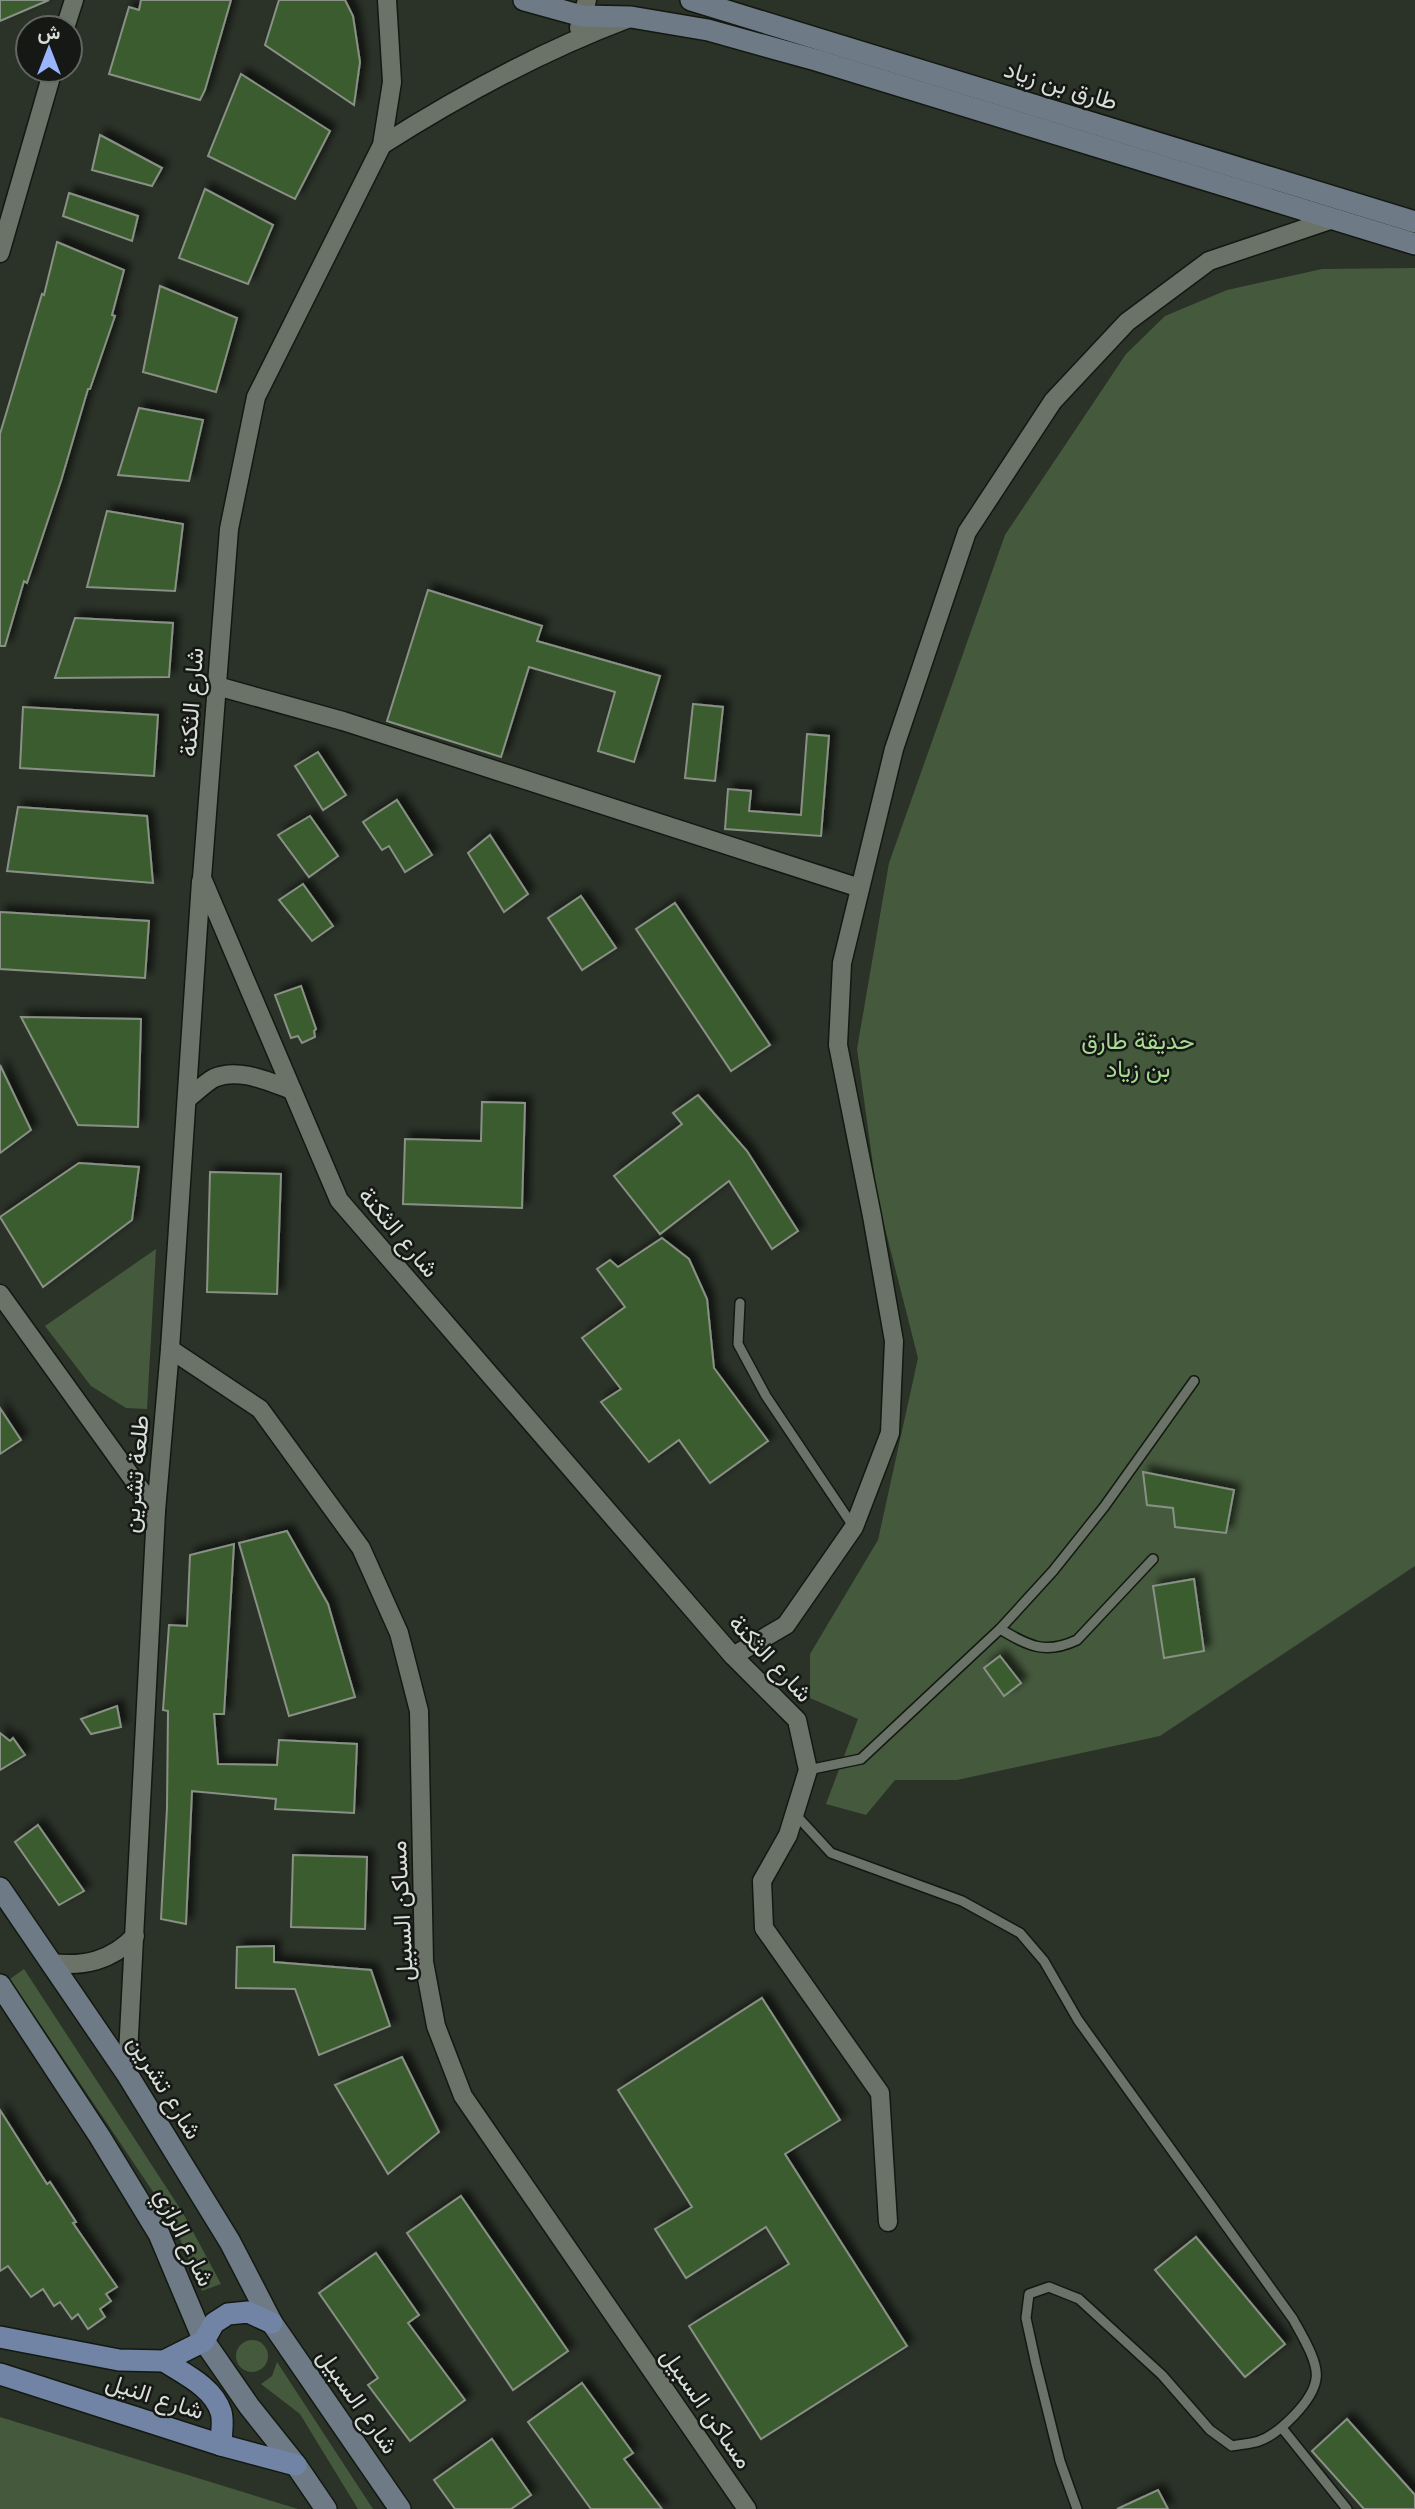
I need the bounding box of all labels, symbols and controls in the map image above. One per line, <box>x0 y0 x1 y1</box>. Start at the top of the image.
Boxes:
north arrow <box>14 14 84 84</box>
text: ش <box>38 22 61 44</box>
street label: طارق بن زياد <box>1000 55 1121 117</box>
street label: شارع الثكنة <box>174 646 211 758</box>
park label: حديقة طارق بن زياد <box>1081 1027 1195 1084</box>
street label: شارع الثكنة <box>351 1181 444 1285</box>
street label: طلعة تشرين <box>116 1414 156 1534</box>
street label: شارع الثكنة <box>722 1609 818 1709</box>
street label: مساكن السبيل <box>384 1840 419 1982</box>
street label: شارع تشرين <box>120 2030 208 2146</box>
street label: شارع الرازي <box>144 2184 220 2293</box>
street label: شارع السبيل <box>310 2343 404 2460</box>
street label: مساكن السبيل <box>655 2343 758 2474</box>
street label: شارع النيل <box>102 2368 207 2427</box>

